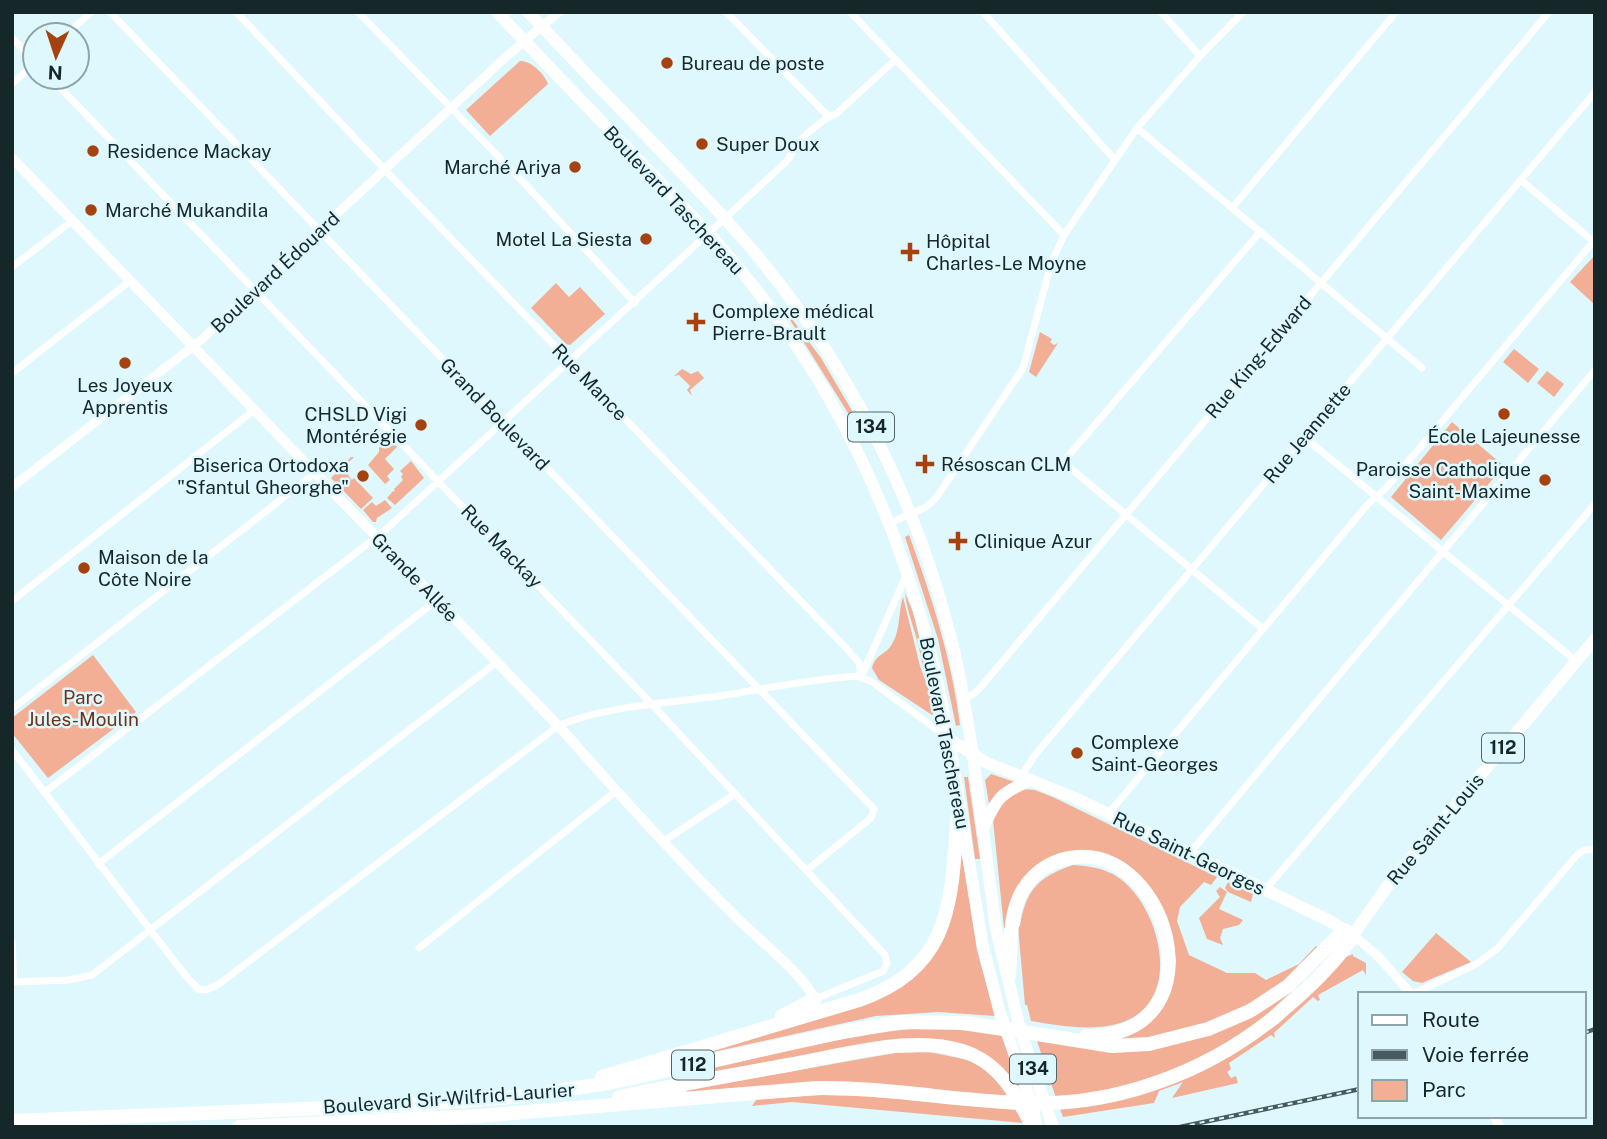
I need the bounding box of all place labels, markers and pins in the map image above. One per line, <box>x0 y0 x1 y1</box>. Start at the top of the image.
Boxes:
place label: Bureau de poste <box>681 52 825 74</box>
marker: Bureau de poste <box>659 55 675 71</box>
place label: Super Doux <box>716 133 820 155</box>
marker: Super Doux <box>694 136 710 152</box>
place label: Residence Mackay <box>107 140 271 162</box>
marker: Residence Mackay <box>85 143 101 159</box>
place label: Marché Ariya <box>444 156 561 178</box>
marker: Marché Ariya <box>567 159 583 175</box>
place label: Marché Mukandila <box>105 199 268 221</box>
marker: Marché Mukandila <box>83 202 99 218</box>
place label: Motel La Siesta <box>496 228 632 250</box>
place label: Hôpital Charles-Le Moyne <box>926 230 1086 274</box>
marker: Motel La Siesta <box>638 231 654 247</box>
marker: Hôpital Charles-Le Moyne <box>900 242 920 262</box>
place label: Complexe médical Pierre-Brault <box>712 300 874 344</box>
marker: Complexe médical Pierre-Brault <box>686 312 706 332</box>
marker: Les Joyeux Apprentis <box>117 355 133 371</box>
place label: Les Joyeux Apprentis <box>77 374 173 418</box>
place label: CHSLD Vigi Montérégie <box>304 403 407 447</box>
marker: École Lajeunesse <box>1496 406 1512 422</box>
marker: CHSLD Vigi Montérégie <box>413 417 429 433</box>
place label: École Lajeunesse <box>1428 425 1580 447</box>
place label: Résoscan CLM <box>941 453 1071 475</box>
place label: Biserica Ortodoxa "Sfantul Gheorghe" <box>177 454 349 498</box>
marker: Résoscan CLM <box>915 454 935 474</box>
place label: Paroisse Catholique Saint-Maxime <box>1356 458 1531 502</box>
marker: Biserica Ortodoxa "Sfantul Gheorghe" <box>355 468 371 484</box>
marker: Paroisse Catholique Saint-Maxime <box>1537 472 1553 488</box>
place label: Clinique Azur <box>974 530 1092 552</box>
marker: Clinique Azur <box>948 531 968 551</box>
place label: Maison de la Côte Noire <box>98 546 208 590</box>
marker: Maison de la Côte Noire <box>76 560 92 576</box>
place label: Complexe Saint-Georges <box>1091 731 1218 775</box>
marker: Complexe Saint-Georges <box>1069 745 1085 761</box>

